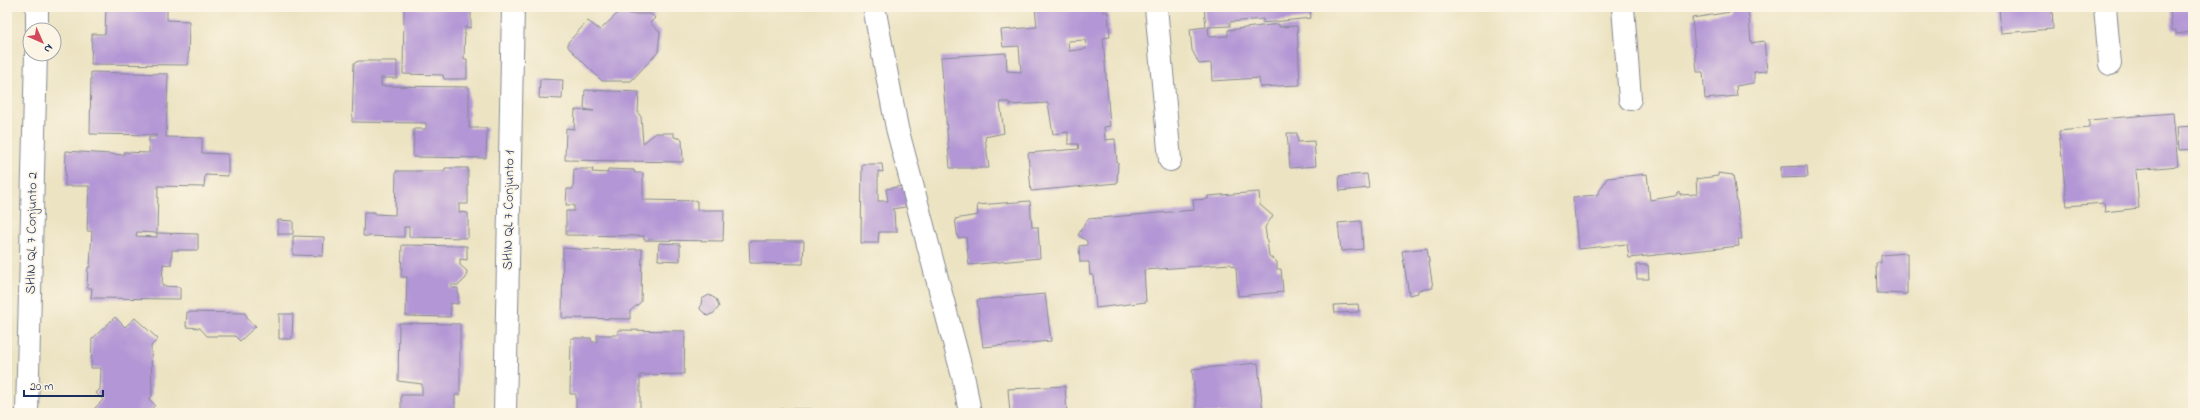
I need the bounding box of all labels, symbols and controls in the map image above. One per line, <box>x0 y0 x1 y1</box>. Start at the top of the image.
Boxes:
north arrow <box>22 22 62 62</box>
text: N <box>40 40 57 57</box>
street label: SHIN QL 7 Conjunto 1 <box>497 149 521 270</box>
street label: SHIN QL 7 Conjunto 2 <box>20 172 44 294</box>
scale bar <box>24 372 103 398</box>
text: 20 m <box>30 378 53 396</box>

